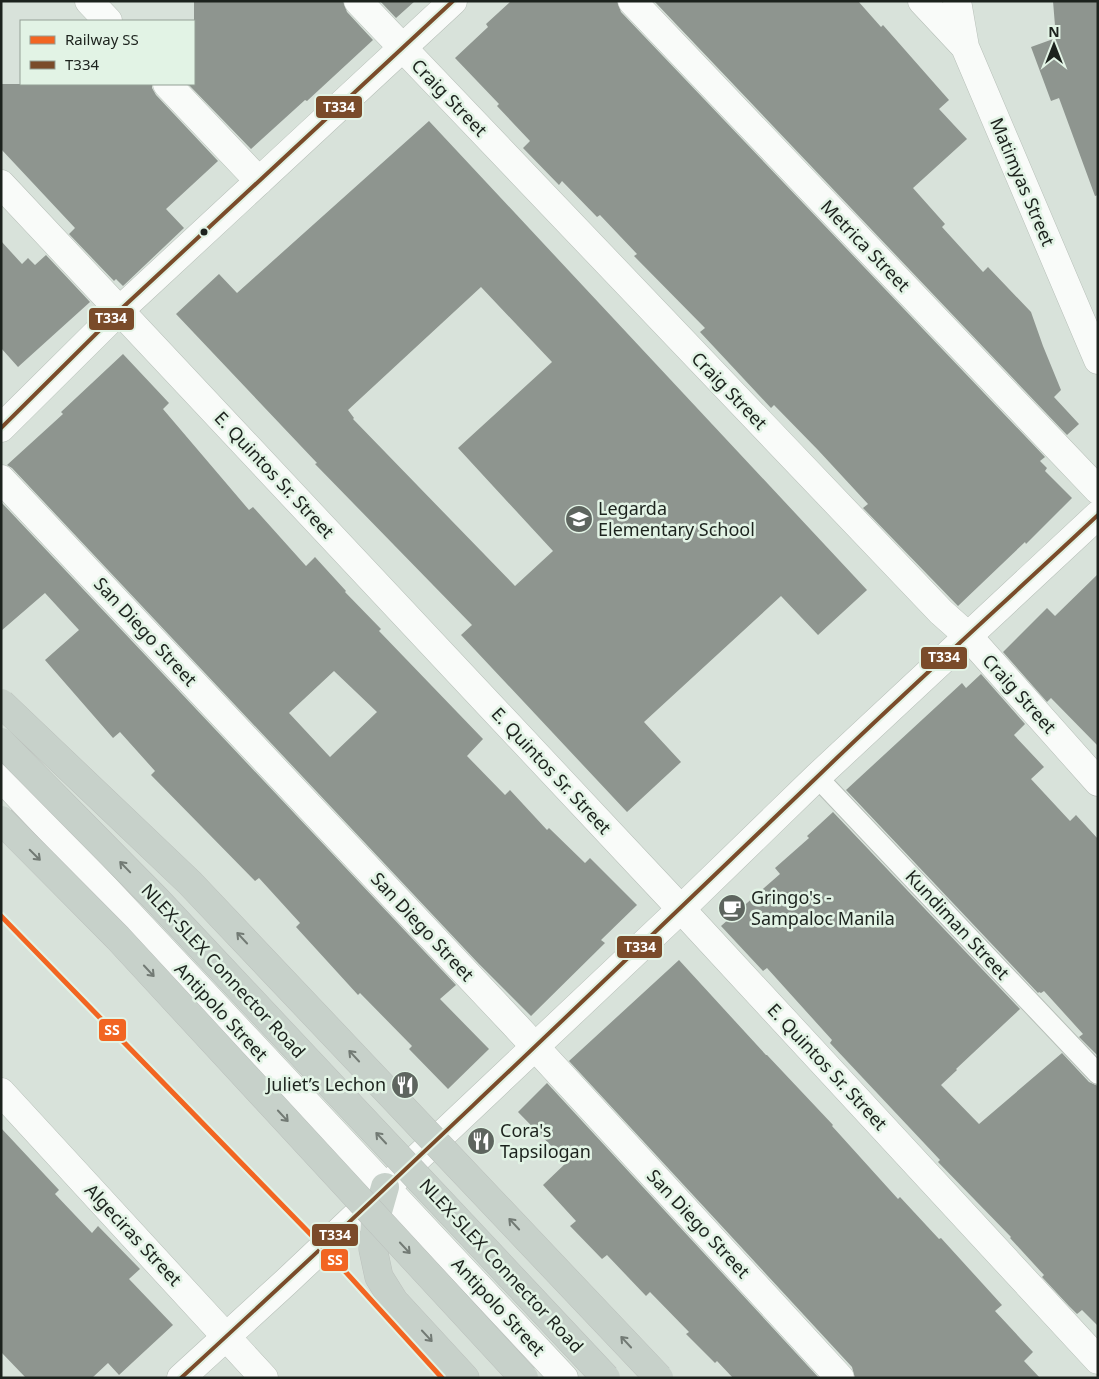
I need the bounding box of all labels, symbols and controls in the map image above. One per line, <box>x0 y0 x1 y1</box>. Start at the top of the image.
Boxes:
legend <box>20 20 195 85</box>
north arrow <box>1029 20 1079 70</box>
text: N <box>1048 22 1060 41</box>
text: Railway SS <box>65 29 139 49</box>
street label: Craig Street <box>407 53 493 142</box>
text: T334 <box>65 54 100 74</box>
line badge: T334 <box>315 95 363 119</box>
text: T334 <box>323 97 355 116</box>
street label: Matimyas Street <box>985 114 1061 250</box>
street label: Metrica Street <box>816 194 916 297</box>
unlabelled marker <box>199 227 209 237</box>
line badge: T334 <box>88 307 135 331</box>
text: T334 <box>95 308 127 327</box>
street label: Craig Street <box>687 346 773 435</box>
street label: E. Quintos Sr. Street <box>210 406 340 543</box>
place label: Legarda Elementary School <box>598 496 755 541</box>
school or university icon: Legarda Elementary School <box>564 504 594 534</box>
street label: San Diego Street <box>89 572 203 691</box>
line badge: T334 <box>920 646 968 670</box>
text: T334 <box>928 647 960 666</box>
street label: Craig Street <box>978 648 1062 739</box>
street label: E. Quintos Sr. Street <box>487 702 617 839</box>
one-way arrow <box>29 848 41 860</box>
one-way arrow <box>119 861 131 873</box>
street label: Kundiman Street <box>901 864 1015 985</box>
street label: San Diego Street <box>366 867 480 986</box>
street label: NLEX-SLEX Connector Road <box>136 878 311 1063</box>
place label: Gringo's - Sampaloc Manila <box>751 885 895 930</box>
cafe icon: Gringo's - Sampaloc Manila <box>717 893 747 923</box>
one-way arrow <box>236 932 248 944</box>
line badge: T334 <box>616 935 663 959</box>
text: T334 <box>624 937 656 956</box>
street label: Antipolo Street <box>170 957 274 1066</box>
one-way arrow <box>143 965 154 978</box>
street label: E. Quintos Sr. Street <box>763 998 893 1135</box>
line badge: SS <box>98 1018 127 1042</box>
text: SS <box>104 1020 120 1039</box>
one-way arrow <box>348 1049 360 1062</box>
restaurant icon: Juliet’s Lechon <box>390 1070 420 1100</box>
place label: Juliet’s Lechon <box>264 1072 386 1096</box>
one-way arrow <box>277 1110 289 1123</box>
place label: Cora's Tapsilogan <box>500 1118 591 1163</box>
restaurant icon: Cora's Tapsilogan <box>466 1126 496 1156</box>
one-way arrow <box>375 1132 387 1144</box>
street label: San Diego Street <box>642 1164 756 1283</box>
street label: NLEX-SLEX Connector Road <box>414 1173 589 1358</box>
street label: Algeciras Street <box>80 1178 188 1291</box>
one-way arrow <box>508 1218 520 1231</box>
line badge: T334 <box>311 1223 359 1247</box>
text: T334 <box>319 1225 351 1244</box>
one-way arrow <box>399 1242 411 1255</box>
line badge: SS <box>320 1248 349 1272</box>
text: SS <box>327 1250 343 1269</box>
street label: Antipolo Street <box>447 1252 551 1361</box>
one-way arrow <box>421 1330 433 1343</box>
one-way arrow <box>620 1336 632 1349</box>

